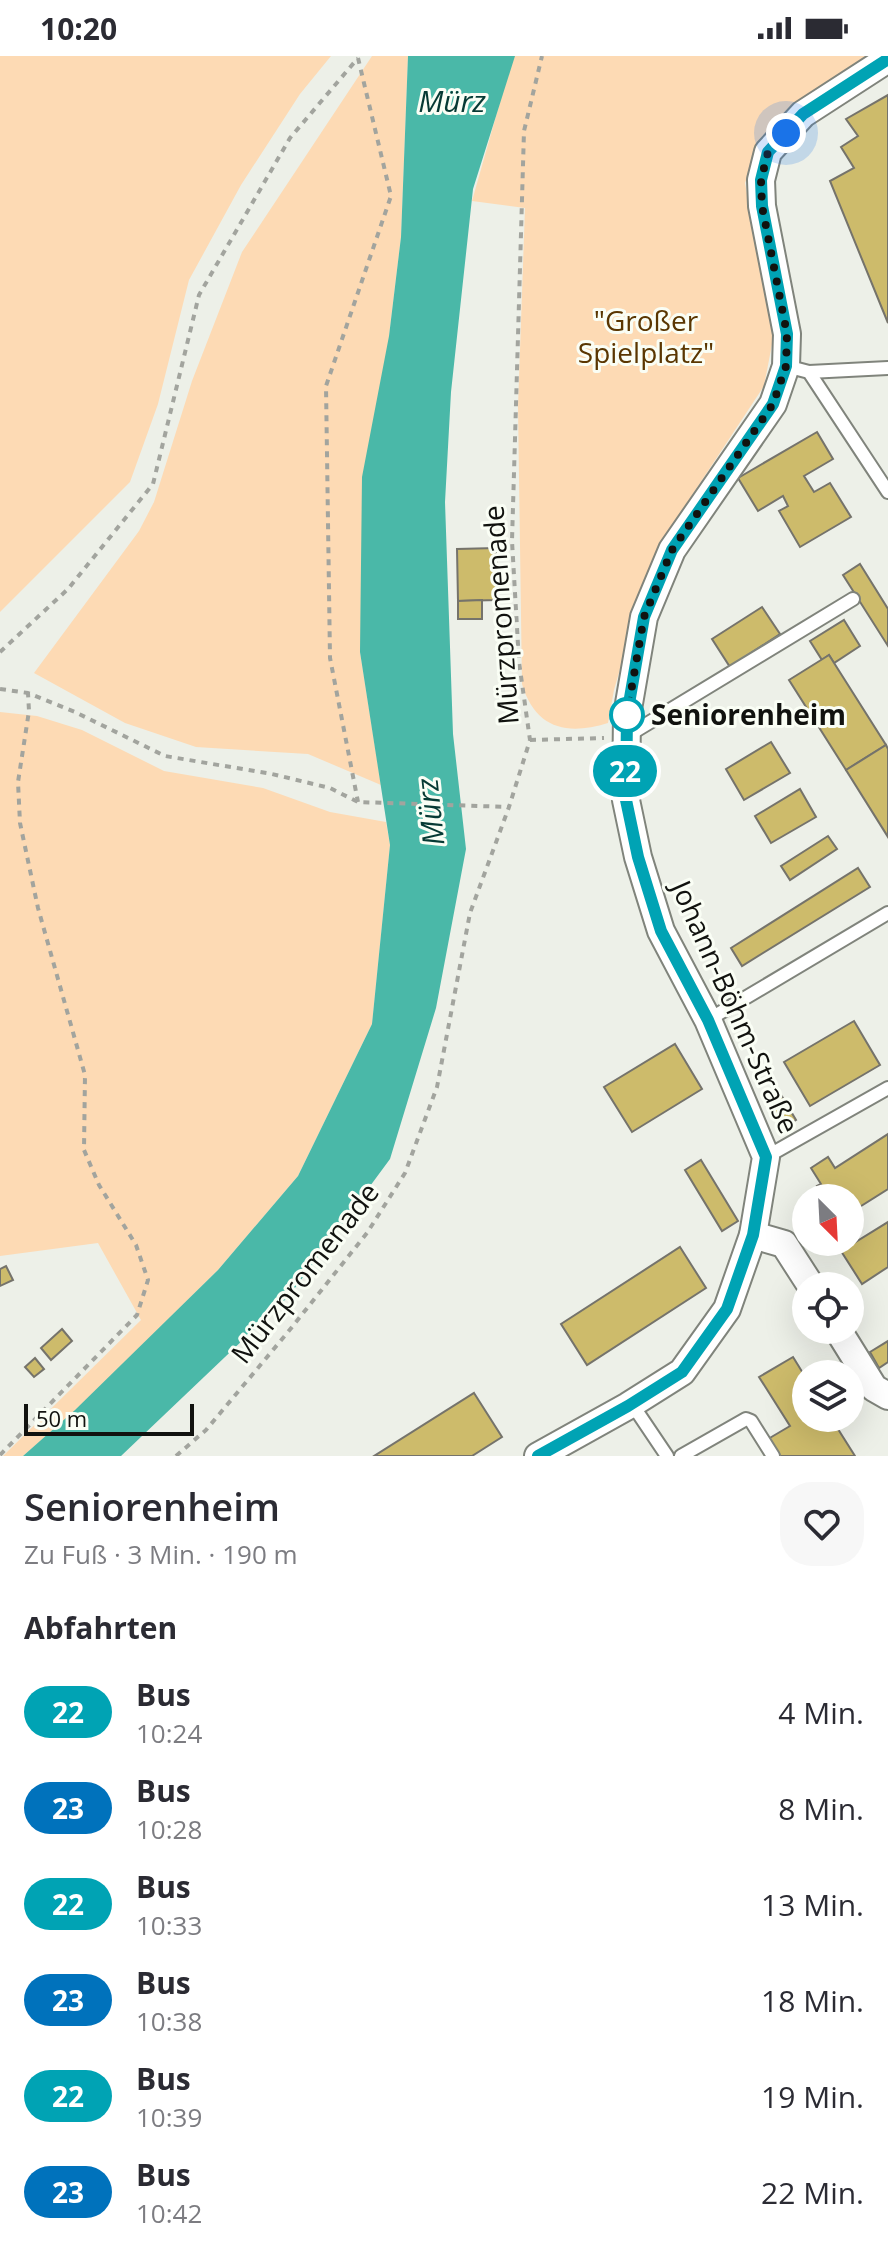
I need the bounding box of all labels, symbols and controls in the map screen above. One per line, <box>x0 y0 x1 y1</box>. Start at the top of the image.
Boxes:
text: 10:20 <box>40 8 117 49</box>
water label: Mürz <box>418 80 486 121</box>
your location <box>766 113 806 153</box>
park label: "Großer Spielplatz" <box>578 301 714 371</box>
street label: Mürzpromenade <box>473 504 527 726</box>
place label: Seniorenheim <box>651 695 846 733</box>
marker: Seniorenheim <box>610 698 644 732</box>
line badge: 22 <box>589 745 661 797</box>
text: 22 <box>609 752 641 790</box>
water label: Mürz <box>406 776 453 848</box>
street label: Johann-Böhm-Straße <box>662 871 809 1139</box>
street label: Mürzpromenade <box>222 1174 387 1371</box>
north arrow <box>792 1184 864 1256</box>
map controls <box>792 1184 864 1432</box>
button: locate <box>792 1272 864 1344</box>
button: layers <box>792 1360 864 1432</box>
scale bar <box>24 1400 194 1436</box>
text: 50 m <box>36 1403 87 1433</box>
text: Seniorenheim <box>24 1480 280 1532</box>
button: heart <box>780 1482 864 1566</box>
text: Zu Fuß · 3 Min. · 190 m <box>24 1536 298 1572</box>
text: Abfahrten <box>24 1607 177 1648</box>
text: Bus <box>136 1674 191 1715</box>
text: 4 Min. <box>778 1692 864 1733</box>
text: 22 <box>52 1693 84 1731</box>
text: 10:24 <box>136 1715 202 1751</box>
text: Bus <box>136 1770 191 1811</box>
text: 8 Min. <box>778 1788 864 1829</box>
text: 23 <box>52 1789 84 1827</box>
text: 10:28 <box>136 1811 202 1847</box>
text: Bus <box>136 1866 191 1907</box>
text: 13 Min. <box>761 1884 864 1925</box>
text: 22 <box>52 1885 84 1923</box>
text: 10:33 <box>136 1907 202 1943</box>
text: Bus <box>136 1962 191 2003</box>
text: 18 Min. <box>761 1980 864 2021</box>
text: 23 <box>52 1981 84 2019</box>
text: 10:38 <box>136 2003 202 2039</box>
text: Bus <box>136 2058 191 2099</box>
text: 19 Min. <box>761 2076 864 2117</box>
text: 22 <box>52 2077 84 2115</box>
text: 10:39 <box>136 2099 202 2135</box>
text: Bus <box>136 2154 191 2195</box>
text: 22 Min. <box>761 2172 864 2213</box>
text: 23 <box>52 2173 84 2211</box>
text: 10:42 <box>136 2195 202 2231</box>

